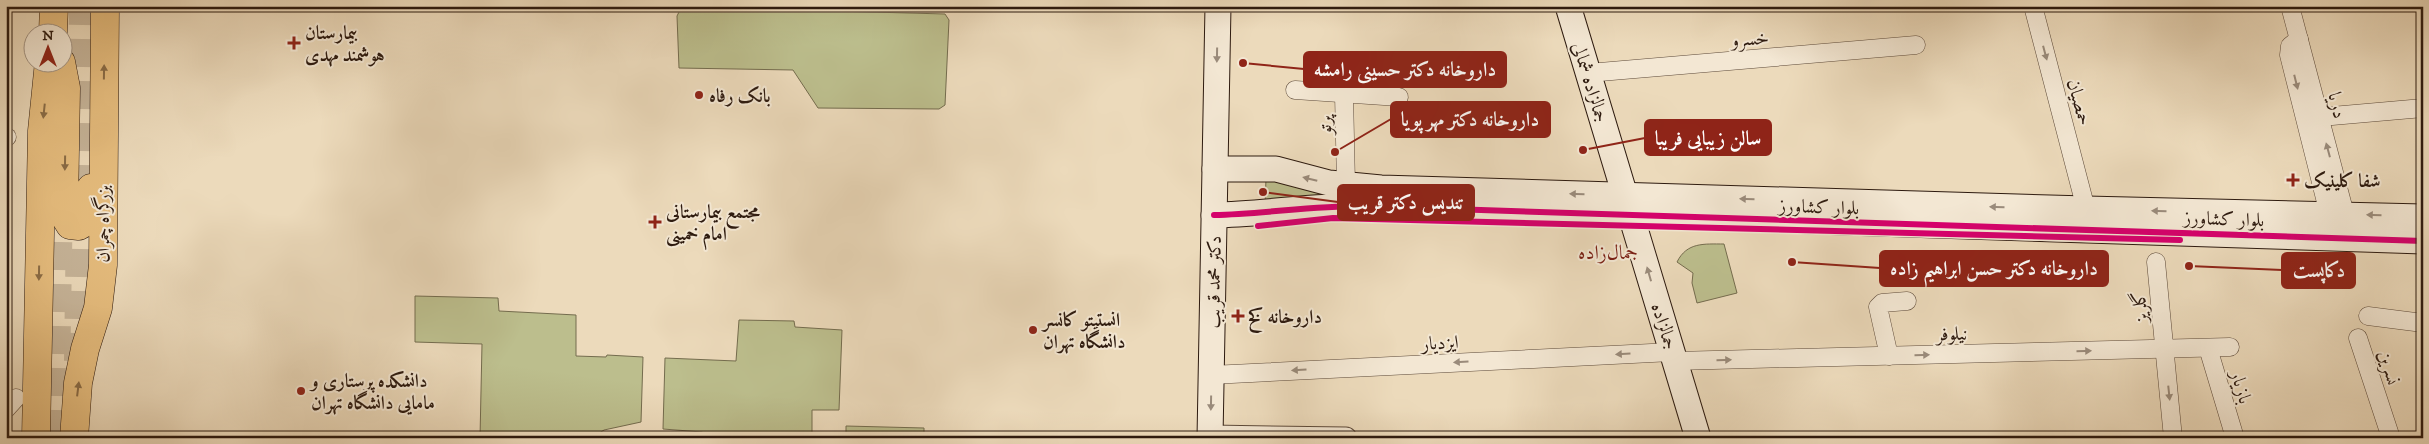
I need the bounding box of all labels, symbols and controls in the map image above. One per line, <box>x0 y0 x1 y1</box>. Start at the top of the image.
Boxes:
north arrow <box>22 22 72 72</box>
place label: بیمارستان هوشمند مهدی <box>305 22 385 67</box>
street label: خسرو <box>1728 26 1770 53</box>
text: N <box>42 27 54 45</box>
marker: بیمارستان هوشمند مهدی <box>287 36 301 50</box>
street label: جمالزاده شمالی <box>1566 39 1613 125</box>
one-way arrow <box>2041 46 2049 61</box>
one-way arrow <box>1213 47 1221 63</box>
callout: داروخانه دکتر حسینی رامشه <box>1304 52 1506 87</box>
text: داروخانه دکتر حسینی رامشه <box>1314 58 1496 84</box>
one-way arrow <box>101 64 109 80</box>
one-way arrow <box>2292 75 2300 90</box>
street label: حمصیان <box>2061 76 2096 128</box>
place label: بانک رفاه <box>709 85 771 108</box>
marker: بانک رفاه <box>693 89 705 101</box>
street label: دریا <box>2322 90 2351 121</box>
callout: داروخانه دکتر مهر پویا <box>1391 102 1550 137</box>
one-way arrow <box>40 103 48 119</box>
text: داروخانه دکتر مهر پویا <box>1401 108 1539 134</box>
street label: پرتو <box>1314 114 1337 137</box>
callout: سالن زیبایی فریبا <box>1645 120 1771 155</box>
text: سالن زیبایی فریبا <box>1655 127 1761 152</box>
one-way arrow <box>2323 143 2331 158</box>
one-way arrow <box>61 156 69 172</box>
place label: شفا کلینیک <box>2304 170 2381 193</box>
marker: شفا کلینیک <box>2286 173 2300 187</box>
one-way arrow <box>1303 174 1318 182</box>
street label: بزرگراه چمران <box>90 185 115 263</box>
callout: تندیس دکتر قریب <box>1338 185 1474 220</box>
one-way arrow <box>1569 190 1585 198</box>
text: تندیس دکتر قریب <box>1348 191 1464 216</box>
one-way arrow <box>1738 195 1754 203</box>
street label: بلوار کشاورز <box>1776 195 1860 220</box>
place label: مجتمع بیمارستانی امام خمینی <box>665 201 760 251</box>
one-way arrow <box>1988 202 2004 210</box>
one-way arrow <box>2151 206 2167 214</box>
street label: بلوار کشاورز <box>2181 207 2265 232</box>
one-way arrow <box>2366 211 2382 219</box>
marker: مجتمع بیمارستانی امام خمینی <box>648 215 662 229</box>
street label: دکتر محمد قریب <box>1202 235 1227 329</box>
district label: جمال‌زاده <box>1578 241 1638 266</box>
callout: داروخانه دکتر حسن ابراهیم زاده <box>1880 251 2108 286</box>
callout: دکاپست <box>2282 253 2355 288</box>
text: داروخانه دکتر حسن ابراهیم زاده <box>1890 257 2098 288</box>
text: دکاپست <box>2293 259 2345 284</box>
one-way arrow <box>35 266 43 282</box>
one-way arrow <box>1644 266 1652 281</box>
street label: گلریز <box>2126 290 2154 326</box>
street label: جمالزاده <box>1646 300 1682 353</box>
place label: داروخانه کخ <box>1248 306 1322 333</box>
place label: انستیتو کانسر دانشگاه تهران <box>1041 309 1125 354</box>
marker: داروخانه کخ <box>1232 310 1244 322</box>
street label: نیلوفر <box>1934 323 1968 346</box>
marker: انستیتو کانسر دانشگاه تهران <box>1027 324 1039 336</box>
street label: ایزدیار <box>1419 331 1459 356</box>
one-way arrow <box>2076 347 2092 355</box>
street label: نسرین <box>2372 347 2405 388</box>
one-way arrow <box>1615 350 1631 358</box>
one-way arrow <box>1914 351 1930 359</box>
one-way arrow <box>1716 356 1732 364</box>
one-way arrow <box>1453 359 1469 367</box>
street label: بازیار <box>2224 366 2256 407</box>
one-way arrow <box>1290 367 1306 375</box>
place label: دانشکده پرستاری و مامایی دانشگاه تهران <box>309 370 435 415</box>
one-way arrow <box>74 381 82 397</box>
marker: دانشکده پرستاری و مامایی دانشگاه تهران <box>295 385 307 397</box>
one-way arrow <box>2165 386 2173 402</box>
one-way arrow <box>1206 396 1214 412</box>

